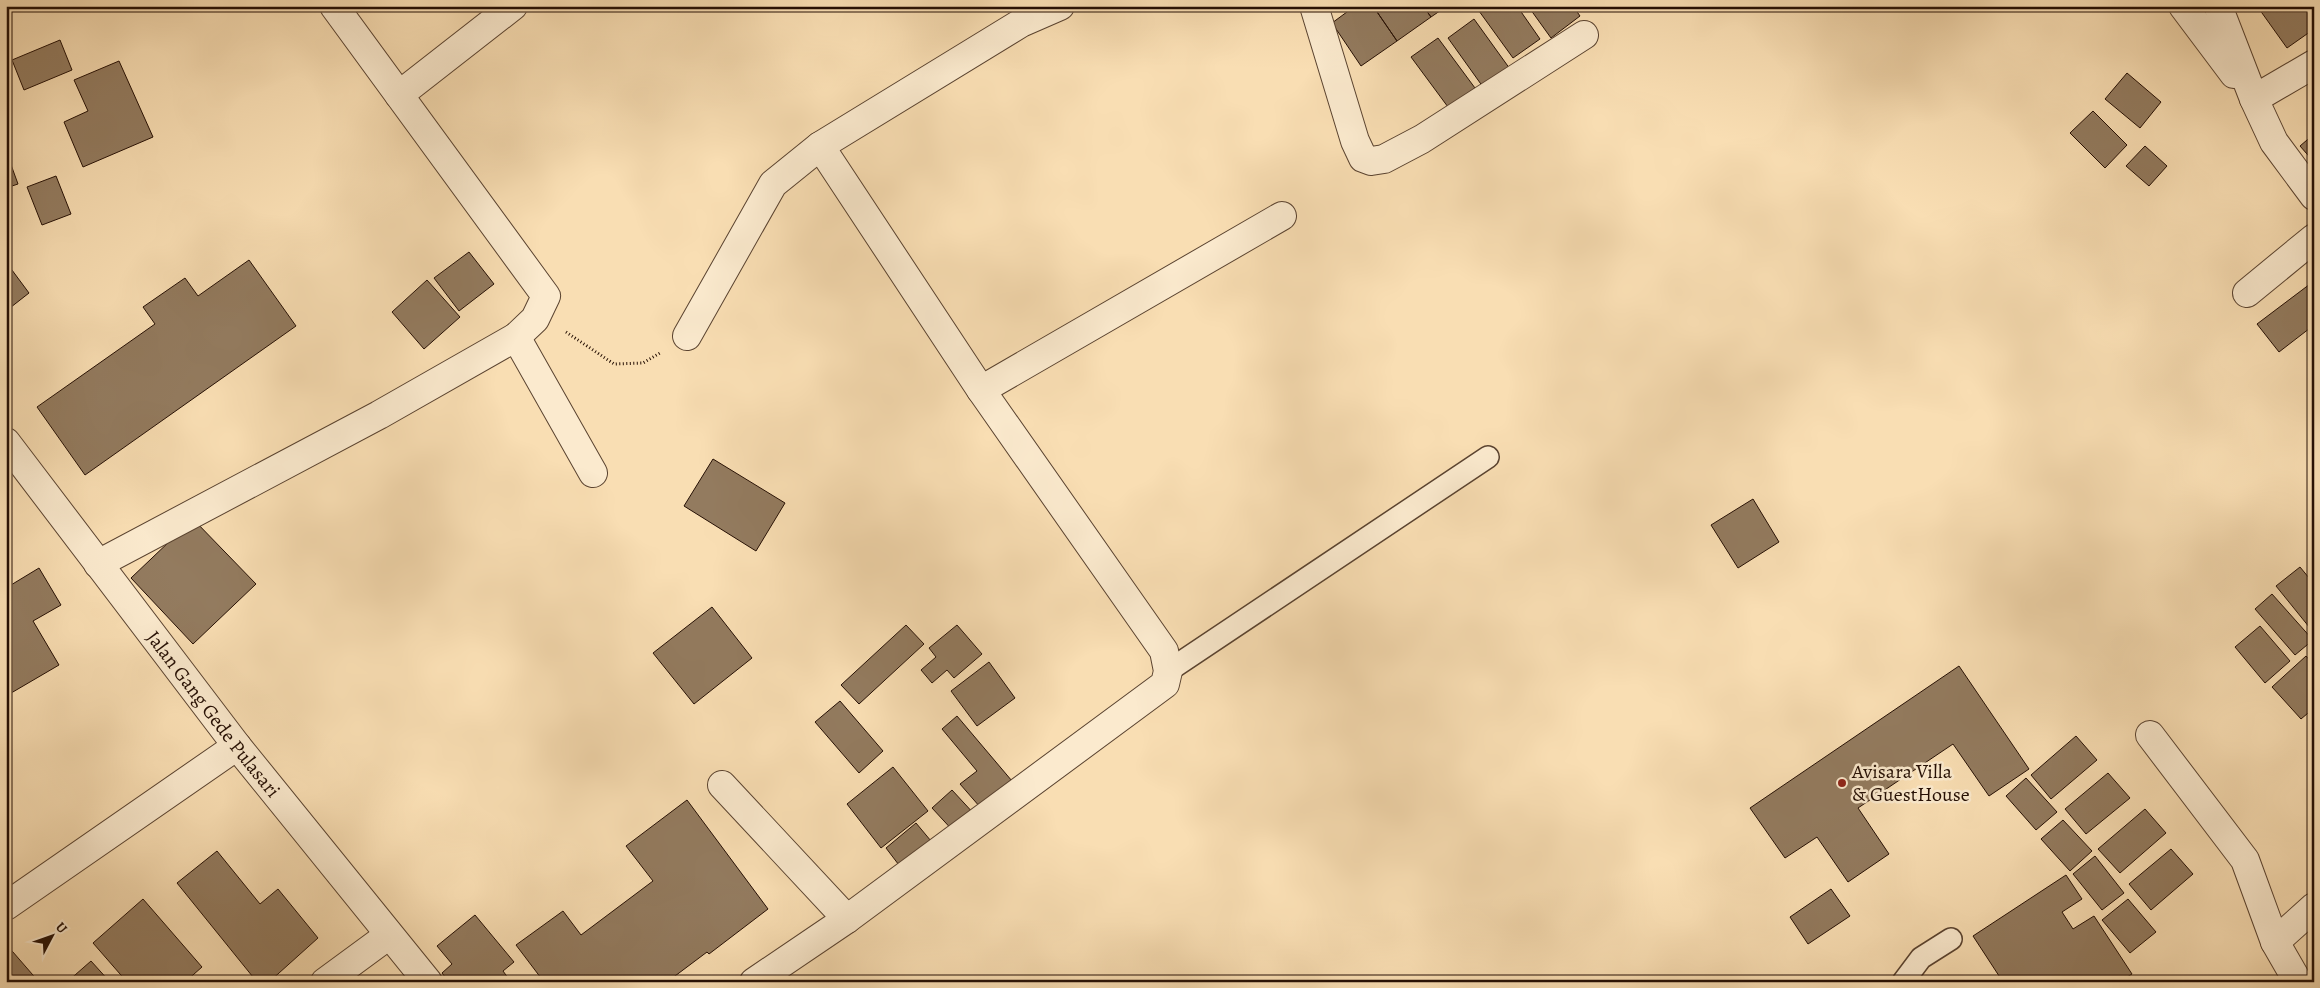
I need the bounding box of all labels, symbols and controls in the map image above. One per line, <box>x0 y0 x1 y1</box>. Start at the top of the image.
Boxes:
street label: Jalan Gang Gede Pulasari <box>140 625 287 803</box>
place label: Avisara Villa & GuestHouse <box>1851 758 1970 808</box>
marker: Avisara Villa & GuestHouse <box>1836 777 1848 789</box>
north arrow <box>28 910 78 960</box>
text: U <box>51 918 72 938</box>

